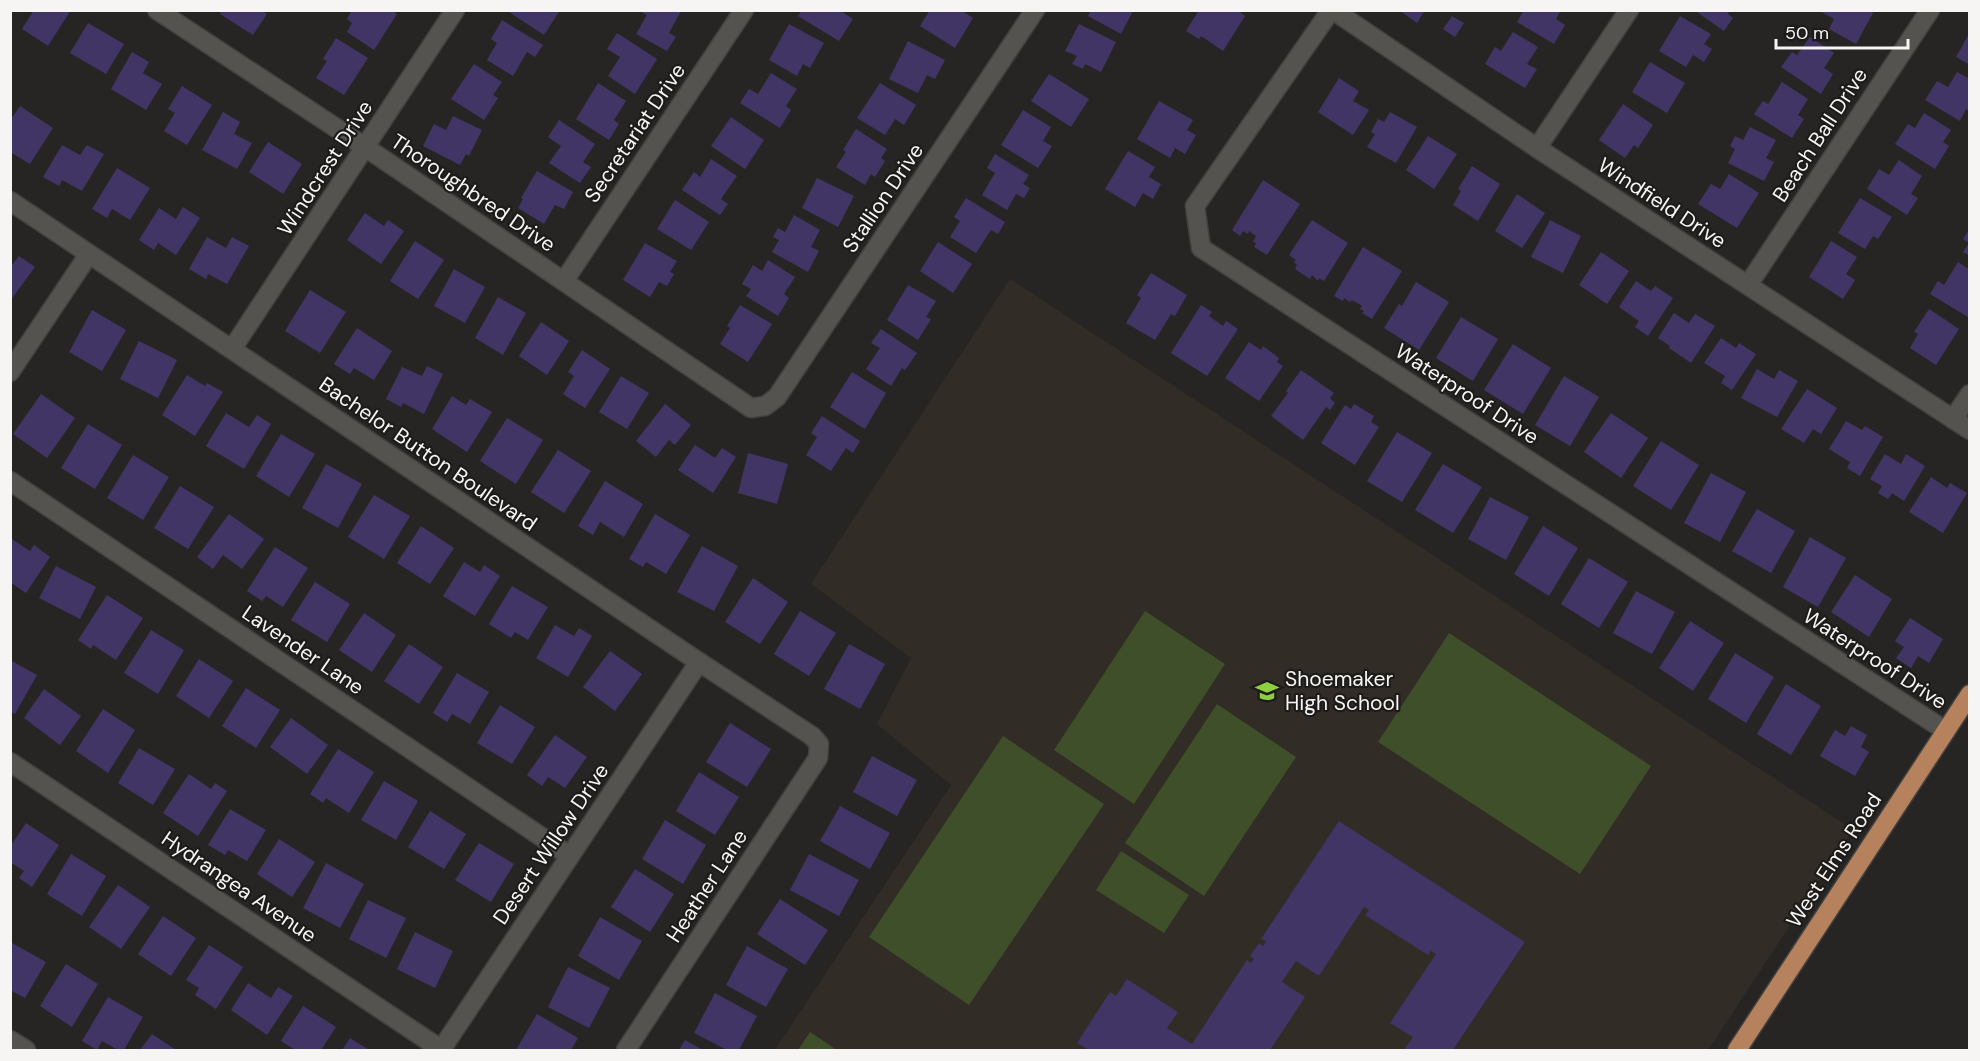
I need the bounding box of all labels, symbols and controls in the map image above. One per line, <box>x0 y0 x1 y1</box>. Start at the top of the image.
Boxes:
scale bar <box>1776 12 1908 50</box>
text: 50 m <box>1785 21 1829 45</box>
street label: Secretariat Drive <box>578 58 692 208</box>
street label: Beach Ball Drive <box>1766 63 1874 207</box>
street label: Windcrest Drive <box>271 95 379 241</box>
street label: Thoroughbred Drive <box>385 127 561 259</box>
street label: Stallion Drive <box>836 138 930 258</box>
street label: Windfield Drive <box>1593 151 1732 255</box>
street label: Waterproof Drive <box>1390 337 1544 451</box>
street label: Bachelor Button Boulevard <box>313 370 543 538</box>
street label: Lavender Lane <box>236 599 370 701</box>
street label: Waterproof Drive <box>1798 602 1952 716</box>
place label: Shoemaker High School <box>1285 665 1400 717</box>
school or university icon: Shoemaker High School <box>1254 678 1280 704</box>
street label: Desert Willow Drive <box>487 758 615 930</box>
street label: West Elms Road <box>1780 787 1888 933</box>
street label: Heather Lane <box>660 824 754 948</box>
street label: Hydrangea Avenue <box>156 825 322 949</box>

